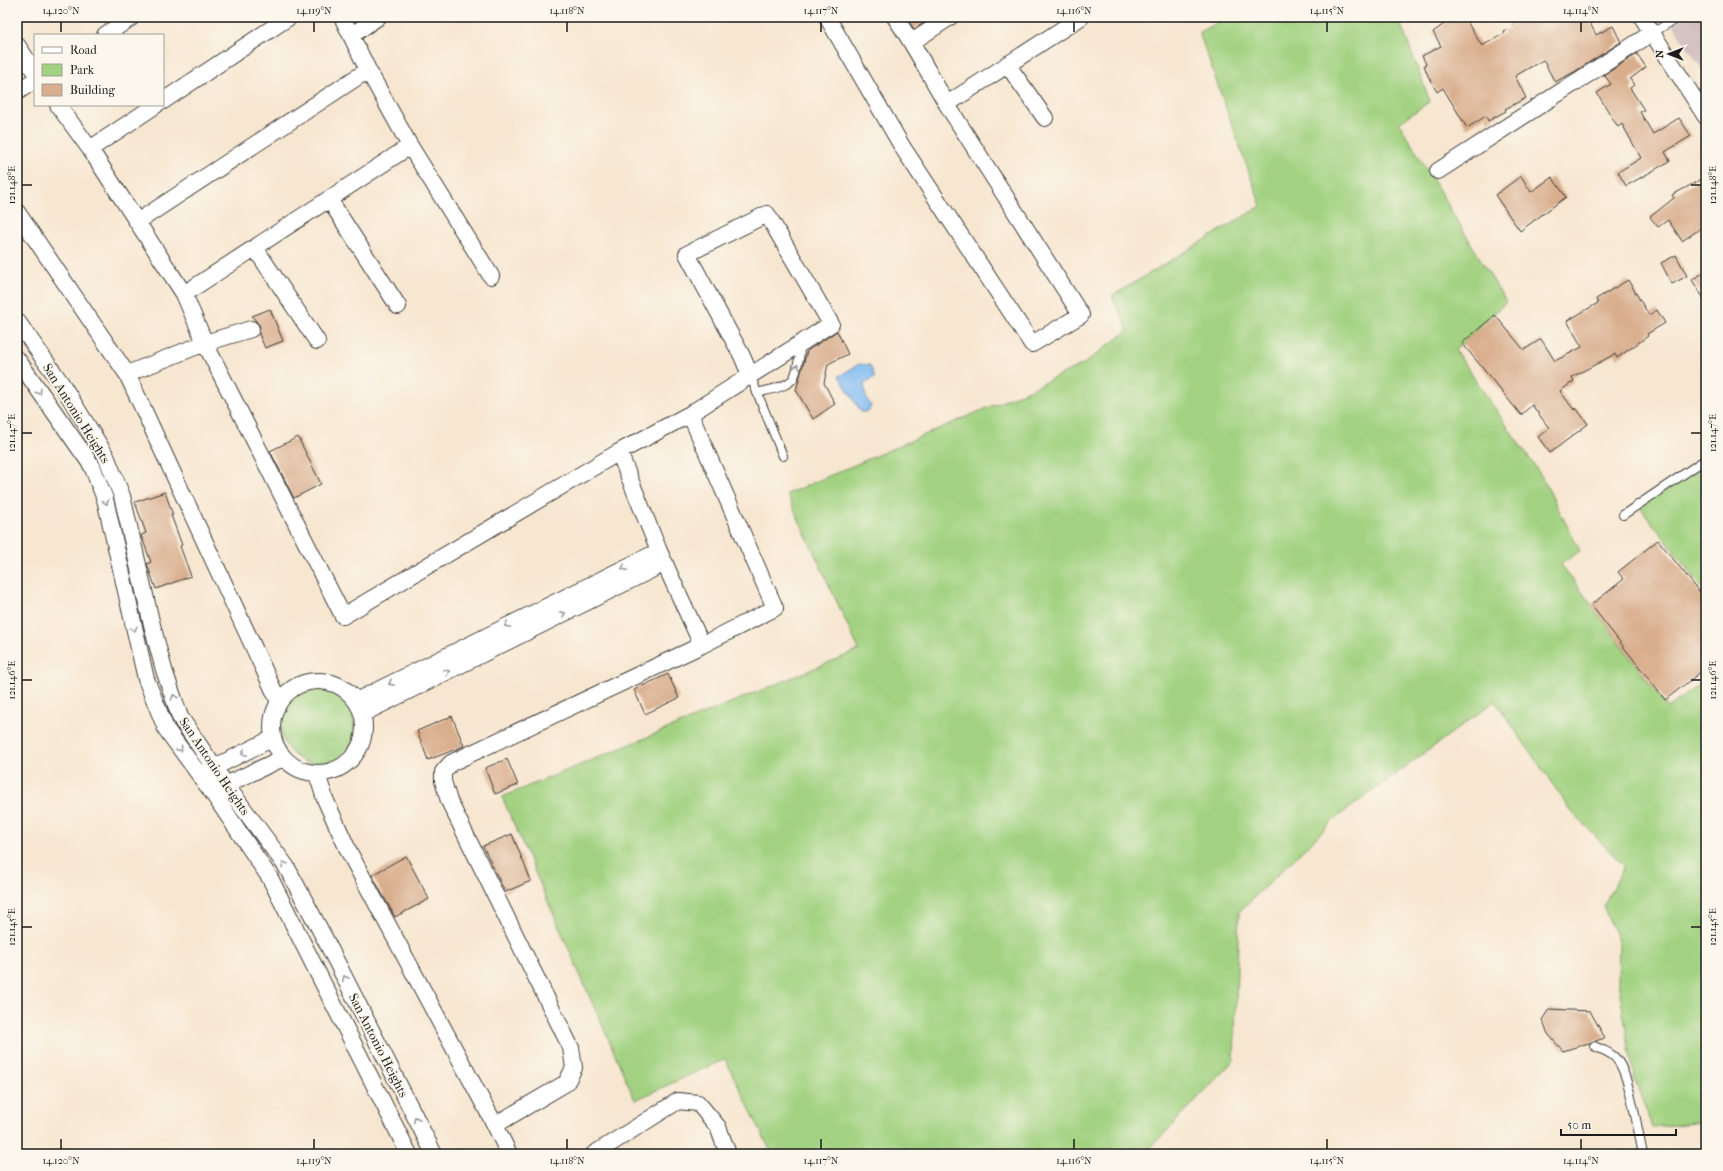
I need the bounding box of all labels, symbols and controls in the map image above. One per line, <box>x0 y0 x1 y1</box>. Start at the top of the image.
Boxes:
text: 14.120°N <box>42 5 80 17</box>
text: 14.119°N <box>296 5 332 17</box>
text: 14.118°N <box>549 5 585 17</box>
text: 14.117°N <box>804 5 839 17</box>
text: 14.116°N <box>1056 5 1092 17</box>
text: 14.115°N <box>1310 5 1345 17</box>
text: 14.114°N <box>1563 5 1599 17</box>
legend <box>34 34 164 106</box>
north arrow <box>1649 34 1689 74</box>
text: Road <box>70 43 97 57</box>
text: N <box>1653 49 1666 58</box>
text: Park <box>70 63 95 77</box>
text: Building <box>70 83 115 97</box>
text: 121.148°E <box>6 166 18 204</box>
text: 121.148°E <box>1707 166 1719 204</box>
street label: San Antonio Heights <box>40 361 113 466</box>
one-way arrow <box>792 364 801 371</box>
one-way arrow <box>34 387 41 394</box>
text: 121.147°E <box>6 414 18 452</box>
text: 121.147°E <box>1707 414 1719 452</box>
one-way arrow <box>101 498 110 505</box>
one-way arrow <box>621 563 629 571</box>
one-way arrow <box>559 611 566 618</box>
one-way arrow <box>504 620 512 628</box>
one-way arrow <box>129 626 137 632</box>
text: 121.146°E <box>6 661 18 699</box>
text: 121.146°E <box>1707 661 1719 699</box>
one-way arrow <box>443 669 450 677</box>
one-way arrow <box>388 679 396 686</box>
one-way arrow <box>170 694 178 701</box>
street label: San Antonio Heights <box>176 715 253 818</box>
one-way arrow <box>175 745 183 752</box>
one-way arrow <box>240 748 248 756</box>
one-way arrow <box>282 861 289 868</box>
text: 121.145°E <box>6 908 18 946</box>
text: 121.145°E <box>1707 908 1719 946</box>
one-way arrow <box>342 975 350 982</box>
street label: San Antonio Heights <box>346 991 411 1100</box>
scale bar <box>1561 1111 1676 1137</box>
one-way arrow <box>413 1116 421 1123</box>
text: 50 m <box>1567 1118 1591 1132</box>
text: 14.120°N <box>42 1155 80 1167</box>
text: 14.119°N <box>296 1155 332 1167</box>
text: 14.118°N <box>549 1155 585 1167</box>
text: 14.117°N <box>804 1155 839 1167</box>
text: 14.116°N <box>1056 1155 1092 1167</box>
text: 14.115°N <box>1310 1155 1345 1167</box>
text: 14.114°N <box>1563 1155 1599 1167</box>

